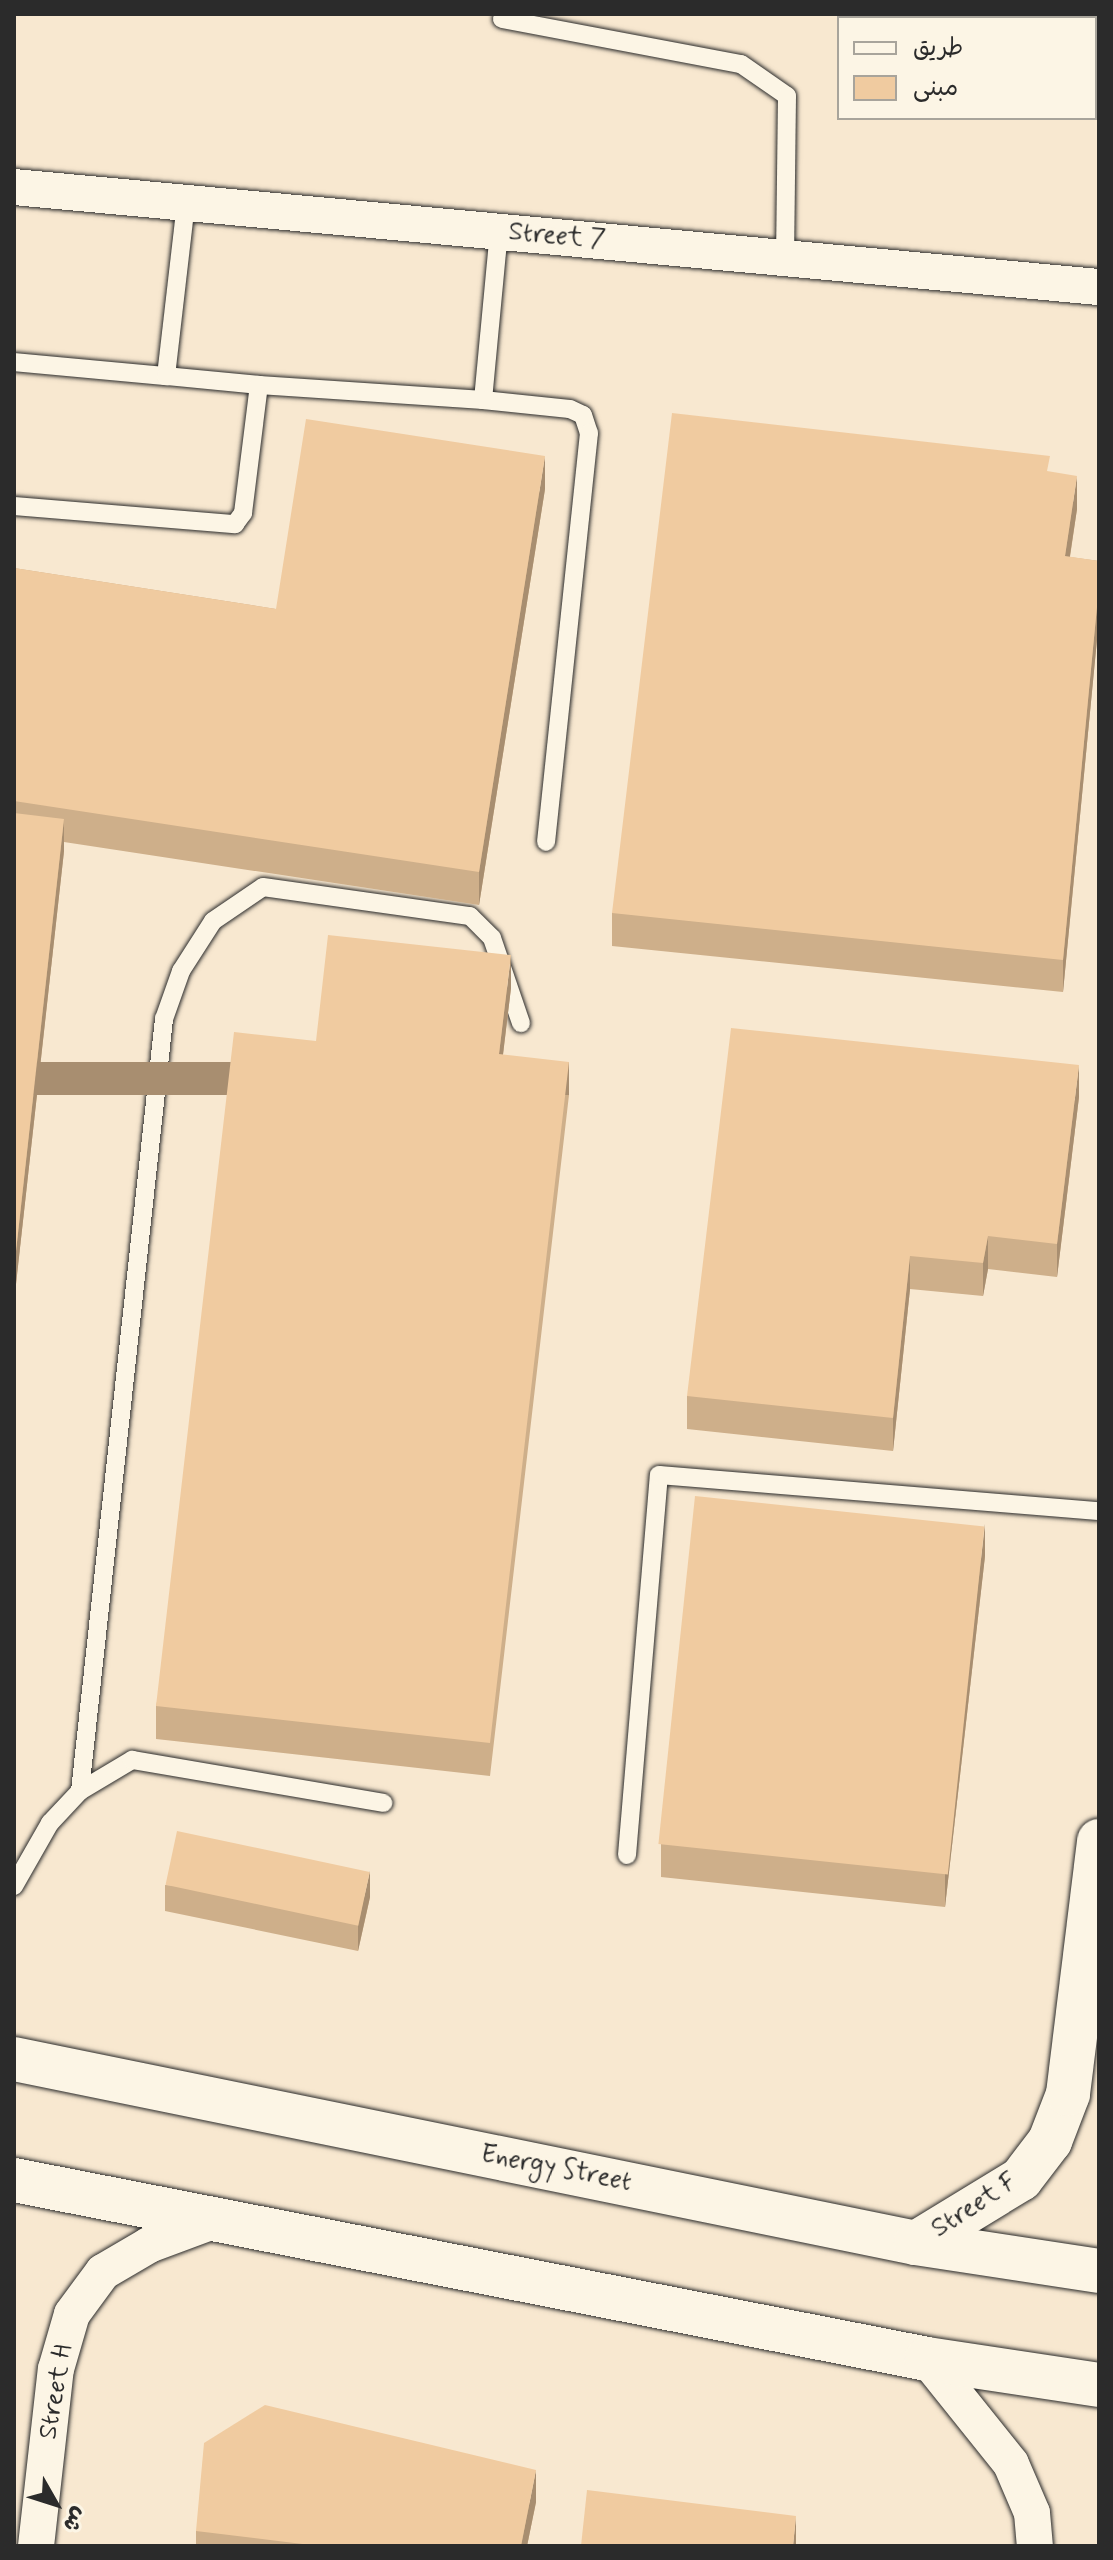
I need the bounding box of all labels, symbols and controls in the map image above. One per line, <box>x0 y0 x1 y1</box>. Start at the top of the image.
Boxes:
legend <box>837 16 1097 120</box>
text: طريق <box>913 33 963 64</box>
text: مبنى <box>913 73 958 104</box>
street label: Street 7 <box>507 217 607 257</box>
street label: Energy Street <box>476 2139 636 2199</box>
street label: Street F <box>927 2167 1023 2245</box>
street label: Street H <box>33 2341 81 2443</box>
north arrow <box>16 2464 96 2544</box>
text: ش <box>56 2501 93 2537</box>

